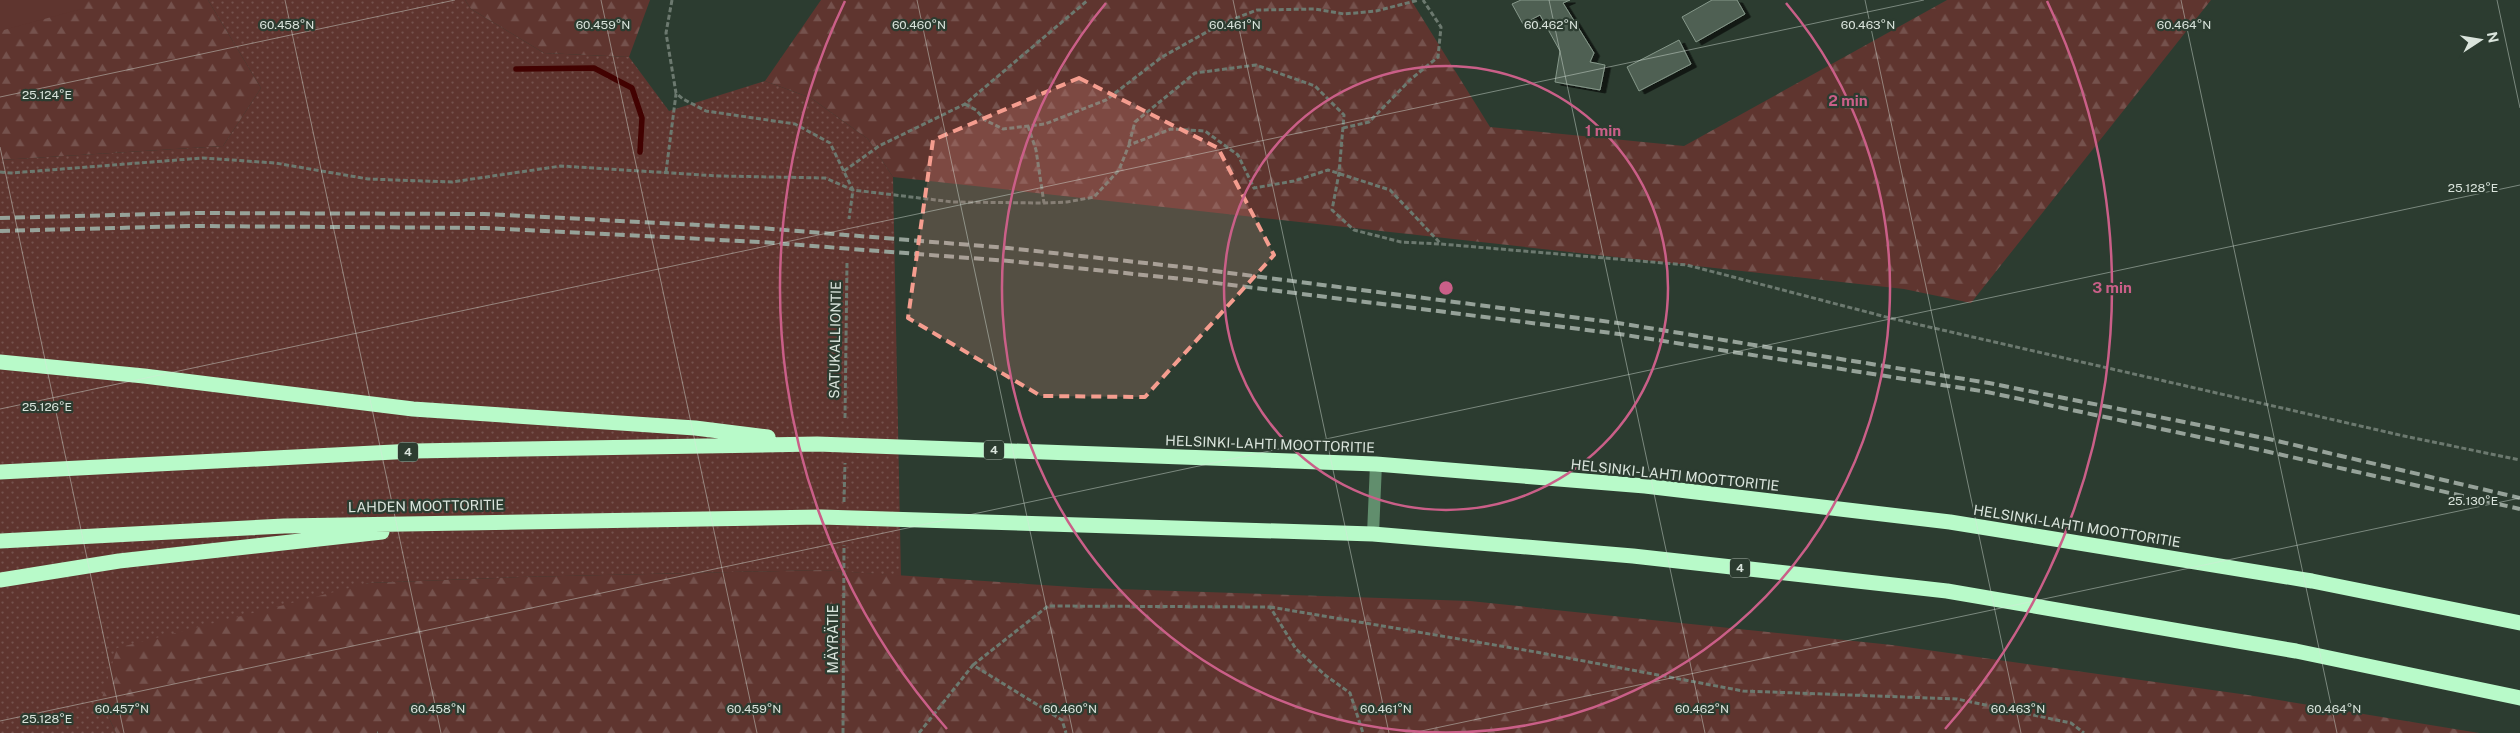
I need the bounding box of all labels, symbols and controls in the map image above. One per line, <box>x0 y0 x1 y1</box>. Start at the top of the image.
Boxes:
north arrow <box>2455 15 2505 65</box>
text: 60.458°N <box>260 18 314 32</box>
text: 60.459°N <box>576 18 630 32</box>
text: 60.460°N <box>892 18 946 32</box>
text: 60.461°N <box>1209 18 1261 32</box>
text: 60.462°N <box>1524 18 1578 32</box>
text: 60.463°N <box>1841 18 1895 32</box>
text: 60.464°N <box>2157 18 2211 32</box>
text: N <box>2484 30 2502 44</box>
text: 25.124°E <box>22 88 72 102</box>
text: 2 min <box>1828 92 1868 109</box>
text: 1 min <box>1585 122 1621 139</box>
text: 25.128°E <box>2448 181 2498 195</box>
centre of rings <box>1437 279 1455 297</box>
text: 3 min <box>2092 279 2132 296</box>
street label: SATUKALLIONTIE <box>826 281 844 399</box>
text: 25.126°E <box>22 400 72 414</box>
street label: HELSINKI-LAHTI MOOTTORITIE <box>1165 432 1375 456</box>
road number: 4 <box>984 440 1004 460</box>
road number: 4 <box>398 442 418 462</box>
street label: HELSINKI-LAHTI MOOTTORITIE <box>1570 456 1780 494</box>
text: 25.130°E <box>2448 494 2498 508</box>
street label: LAHDEN MOOTTORITIE <box>348 497 504 515</box>
street label: HELSINKI-LAHTI MOOTTORITIE <box>1972 502 2182 550</box>
road number: 4 <box>1730 558 1750 578</box>
street label: MÄYRÄTIE <box>823 605 841 673</box>
text: 60.457°N <box>95 702 149 716</box>
text: 60.458°N <box>411 702 465 716</box>
text: 60.459°N <box>727 702 781 716</box>
text: 60.460°N <box>1043 702 1097 716</box>
text: 60.461°N <box>1360 702 1412 716</box>
text: 60.462°N <box>1675 702 1729 716</box>
text: 60.463°N <box>1991 702 2045 716</box>
text: 60.464°N <box>2307 702 2361 716</box>
text: 25.128°E <box>22 712 72 726</box>

